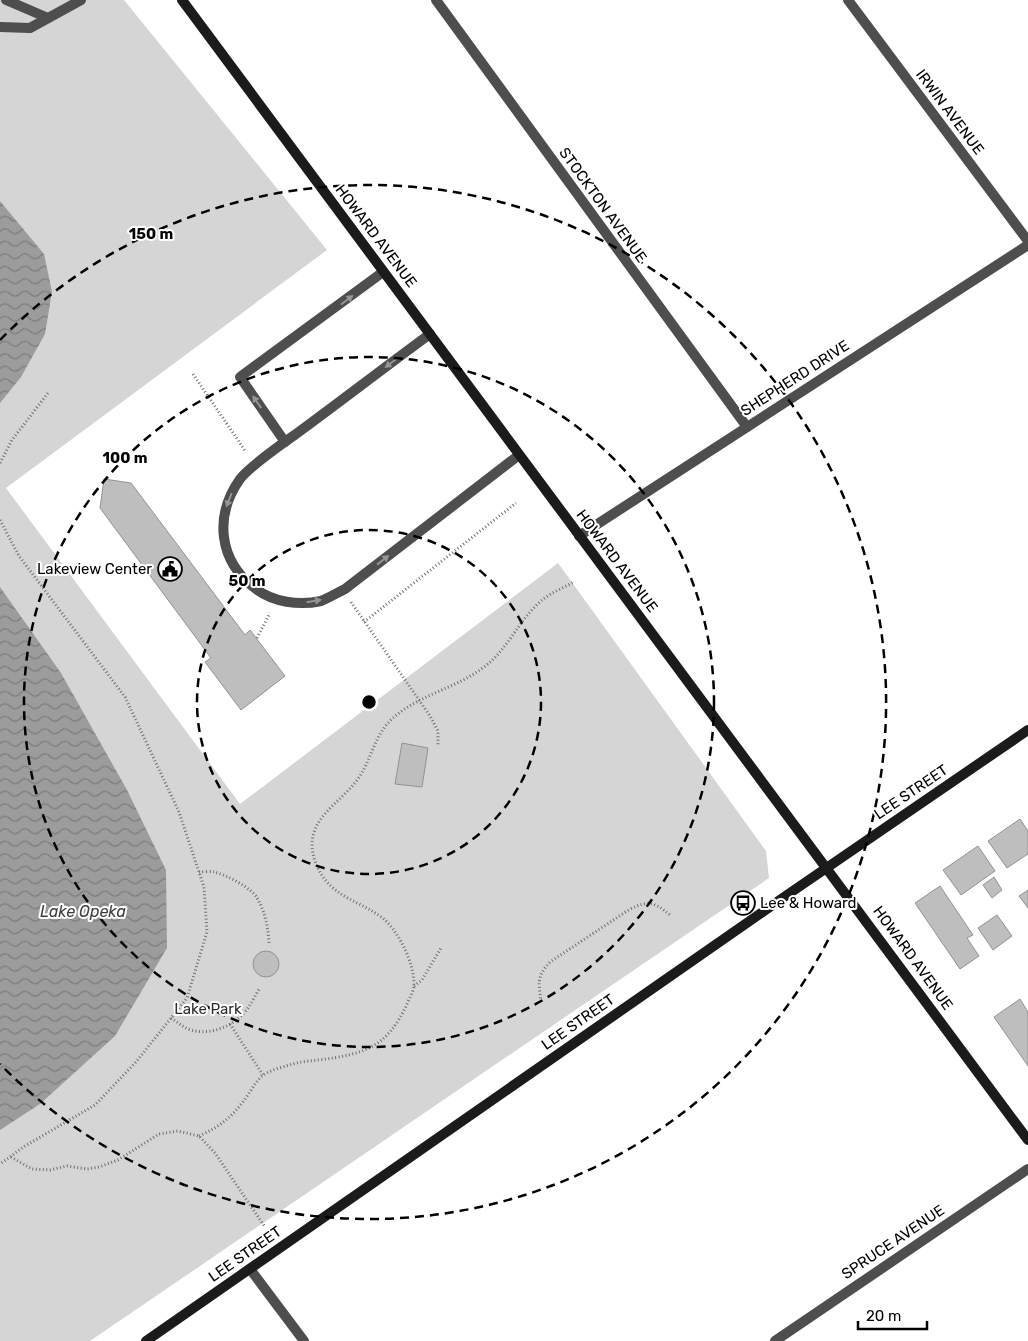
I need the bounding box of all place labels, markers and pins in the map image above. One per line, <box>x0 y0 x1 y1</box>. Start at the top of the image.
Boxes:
public building icon: Lakeview Center <box>157 556 183 582</box>
place label: Lakeview Center <box>37 560 152 578</box>
centre of rings <box>360 693 378 711</box>
bus stop icon: Lee & Howard <box>730 890 756 916</box>
place label: Lee & Howard <box>760 894 857 912</box>

